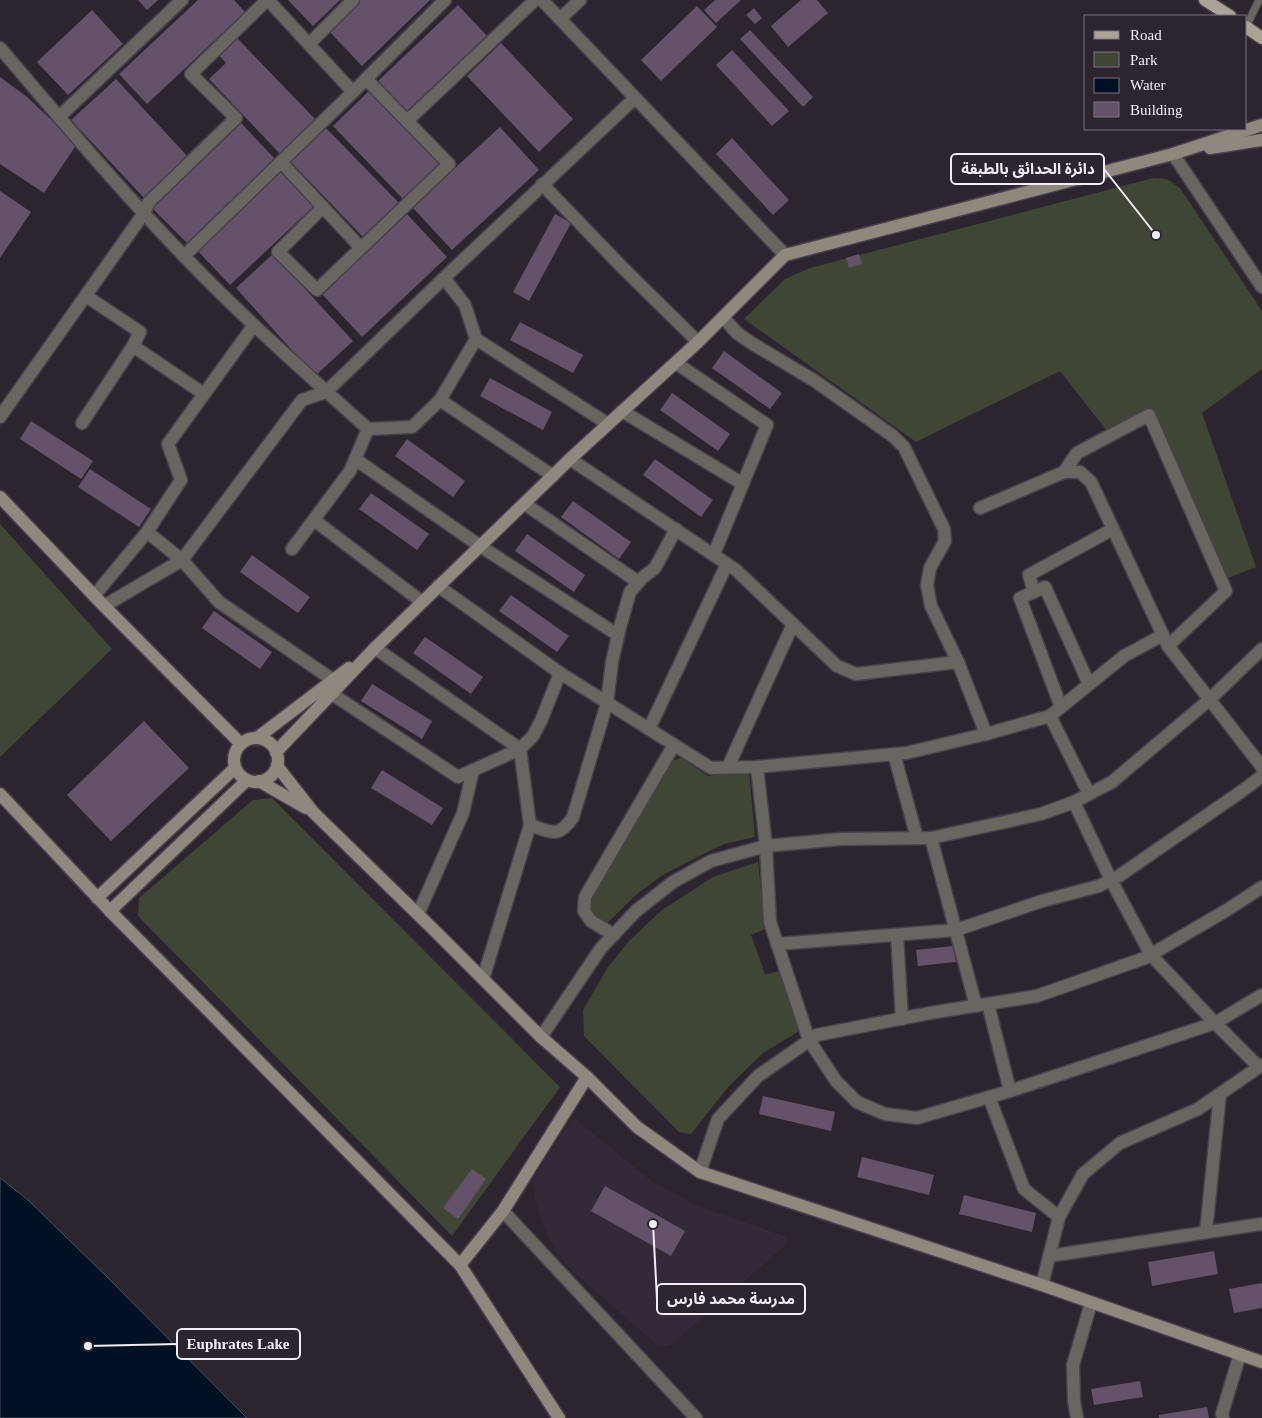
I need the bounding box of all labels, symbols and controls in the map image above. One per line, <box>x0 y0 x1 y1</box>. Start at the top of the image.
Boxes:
legend <box>1084 15 1247 130</box>
text: Road <box>1130 27 1162 43</box>
text: Park <box>1130 52 1158 68</box>
text: Water <box>1130 77 1165 93</box>
text: Building <box>1130 102 1183 118</box>
callout: دائرة الحدائق بالطبقة <box>951 154 1104 184</box>
text: دائرة الحدائق بالطبقة <box>961 161 1095 178</box>
callout: مدرسة محمد فارس <box>657 1284 805 1314</box>
text: مدرسة محمد فارس <box>667 1291 795 1308</box>
callout: Euphrates Lake <box>177 1329 300 1359</box>
text: Euphrates Lake <box>187 1336 290 1352</box>

